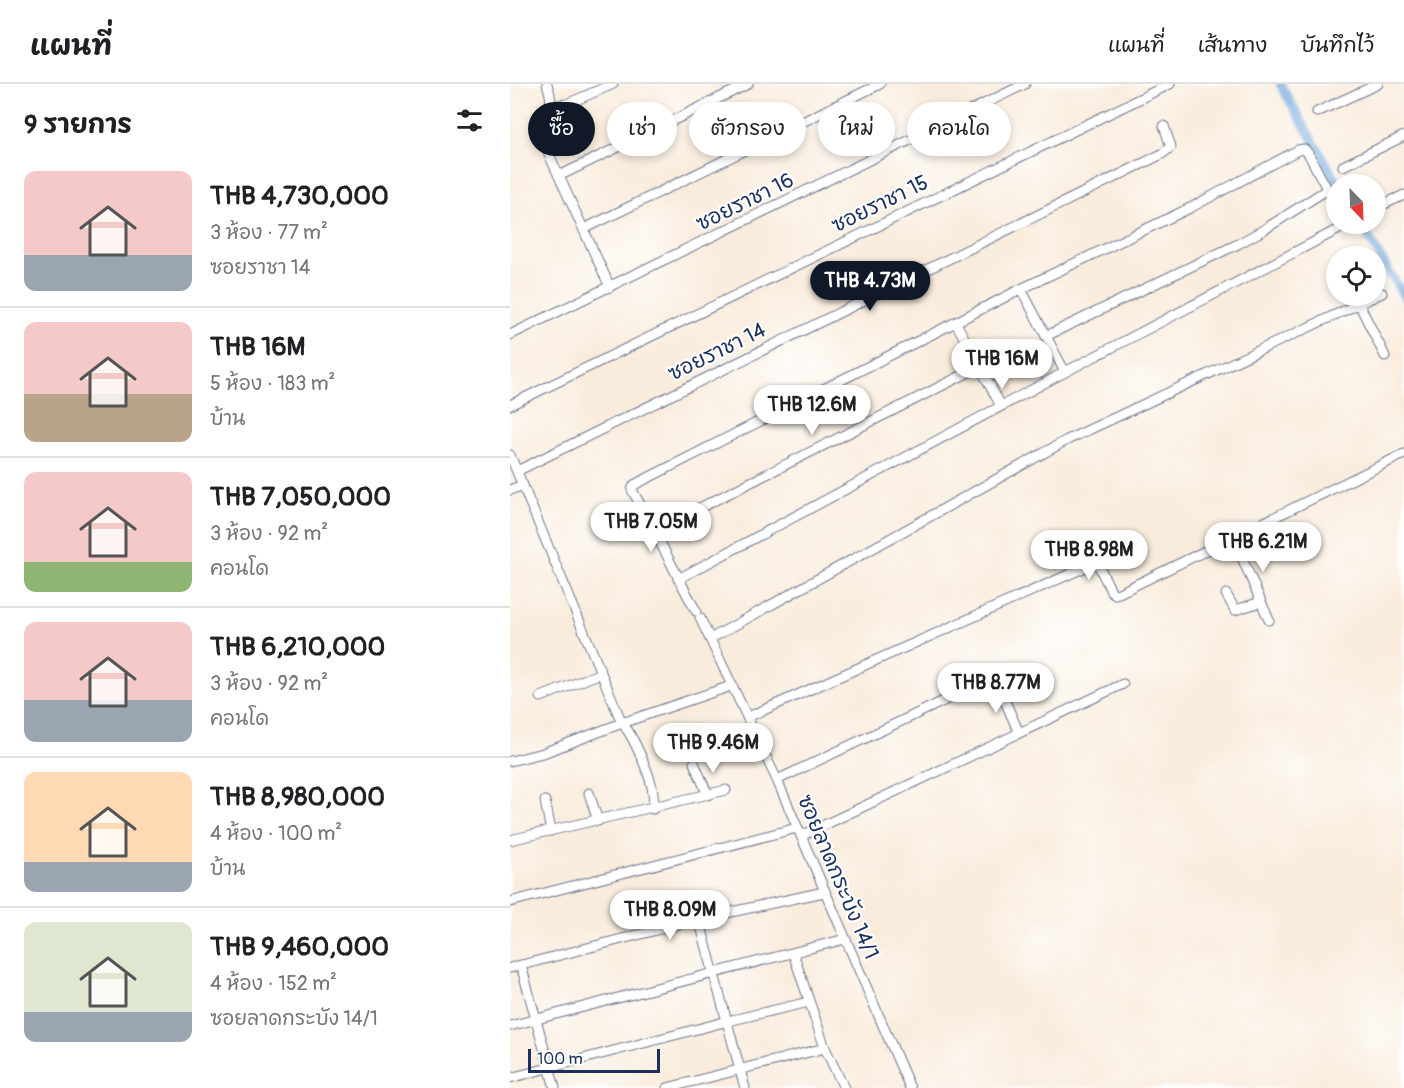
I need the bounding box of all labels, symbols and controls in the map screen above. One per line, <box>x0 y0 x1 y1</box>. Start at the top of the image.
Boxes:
text: แผนที่ <box>30 29 112 64</box>
text: แผนที่ <box>1108 32 1165 59</box>
text: เส้นทาง <box>1198 32 1267 59</box>
text: บันทึกไว้ <box>1300 32 1374 59</box>
chip: ซื้อ <box>528 102 595 156</box>
chip: เช่า <box>607 102 677 156</box>
chip: ตัวกรอง <box>689 102 806 156</box>
chip: ใหม่ <box>818 102 895 156</box>
chip: คอนโด <box>907 102 1011 156</box>
icon: filters <box>453 104 486 137</box>
text: 9 รายการ <box>24 109 132 141</box>
street label: ซอยราชา 16 <box>692 167 798 237</box>
street label: ซอยราชา 15 <box>827 169 933 239</box>
north arrow <box>1326 174 1386 234</box>
map controls <box>1326 174 1386 306</box>
text: THB 4,730,000 <box>210 180 389 212</box>
icon: home <box>72 195 144 267</box>
text: 3 ห้อง · 77 m² <box>210 220 328 245</box>
button: locate <box>1326 246 1386 306</box>
text: ซอยราชา 14 <box>210 255 310 280</box>
pin: THB 4.73M <box>801 261 939 312</box>
text: THB 4.73M <box>824 268 916 293</box>
street label: ซอยราชา 14 <box>664 317 770 387</box>
text: THB 16M <box>210 331 305 363</box>
pin: THB 16M <box>947 339 1057 390</box>
icon: home <box>72 346 144 418</box>
text: THB 16M <box>965 346 1039 371</box>
text: 5 ห้อง · 183 m² <box>210 371 335 396</box>
pin: THB 12.6M <box>743 385 881 436</box>
text: THB 12.6M <box>768 392 856 417</box>
text: บ้าน <box>210 406 245 431</box>
text: THB 7,050,000 <box>210 481 391 513</box>
icon: home <box>72 496 144 568</box>
pin: THB 7.05M <box>582 502 720 553</box>
text: THB 7.05M <box>604 509 698 534</box>
text: 3 ห้อง · 92 m² <box>210 521 328 546</box>
pin: THB 6.21M <box>1194 522 1332 573</box>
text: THB 6.21M <box>1219 529 1307 554</box>
pin: THB 8.98M <box>1020 530 1158 581</box>
text: THB 8.98M <box>1045 537 1133 562</box>
text: คอนโด <box>210 556 269 581</box>
text: THB 6,210,000 <box>210 631 385 663</box>
icon: home <box>72 646 144 718</box>
pin: THB 8.77M <box>927 663 1065 714</box>
text: THB 8.77M <box>951 670 1041 695</box>
text: 3 ห้อง · 92 m² <box>210 671 328 696</box>
text: คอนโด <box>210 706 269 731</box>
pin: THB 9.46M <box>644 723 782 774</box>
text: THB 9.46M <box>667 730 759 755</box>
text: THB 8,980,000 <box>210 781 385 813</box>
street label: ซอยลาดกระบัง 14/1 <box>791 791 885 963</box>
icon: home <box>72 796 144 868</box>
text: 4 ห้อง · 100 m² <box>210 821 342 846</box>
text: บ้าน <box>210 856 245 881</box>
pin: THB 8.09M <box>601 890 739 941</box>
text: THB 8.09M <box>624 897 716 922</box>
text: THB 9,460,000 <box>210 931 389 963</box>
icon: home <box>72 946 144 1018</box>
text: 4 ห้อง · 152 m² <box>210 971 337 996</box>
text: ซอยลาดกระบัง 14/1 <box>210 1006 378 1031</box>
scale bar <box>528 1046 660 1074</box>
text: 100 m <box>537 1049 583 1069</box>

